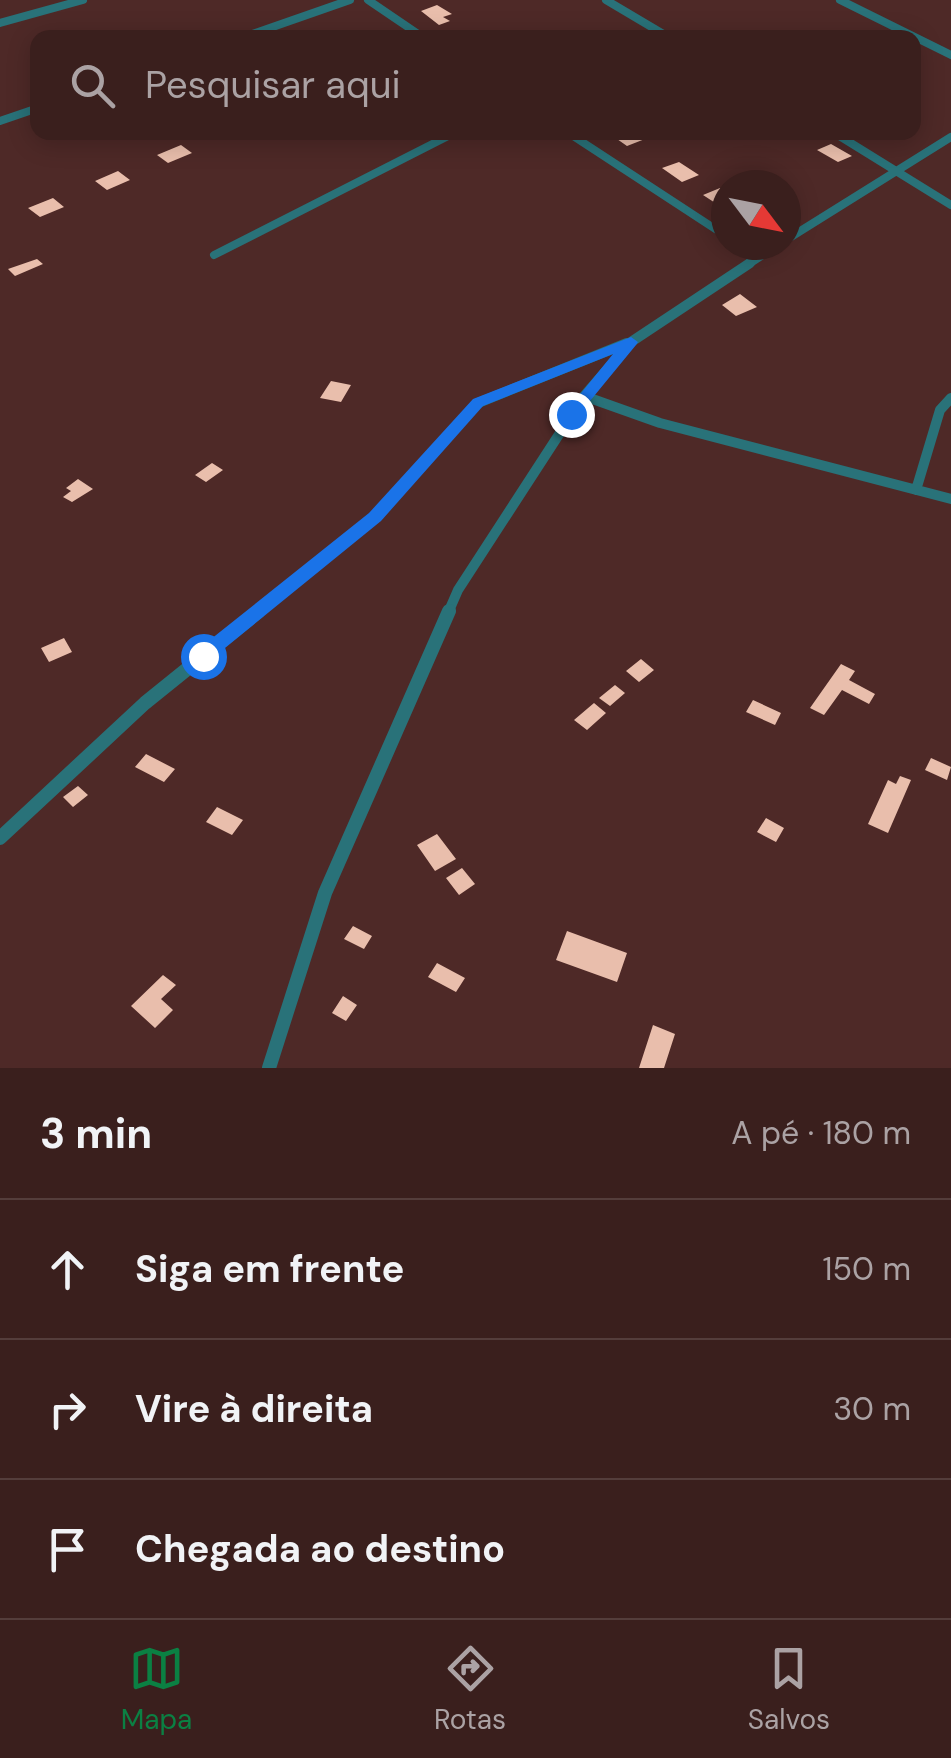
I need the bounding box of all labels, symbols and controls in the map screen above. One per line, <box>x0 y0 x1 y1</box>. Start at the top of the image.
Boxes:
search box <box>30 30 921 140</box>
icon: search <box>65 58 120 113</box>
text: Pesquisar aqui <box>145 60 401 110</box>
north arrow <box>711 170 801 260</box>
route end <box>549 392 595 438</box>
route start <box>181 634 227 680</box>
text: 3 min <box>40 1106 152 1161</box>
text: A pé · 180 m <box>731 1112 911 1154</box>
icon: ahead <box>40 1242 95 1297</box>
text: Siga em frente <box>135 1244 404 1294</box>
text: 150 m <box>823 1248 911 1290</box>
icon: right <box>40 1382 95 1437</box>
text: Vire à direita <box>135 1384 373 1434</box>
text: 30 m <box>833 1388 911 1430</box>
icon: arrive <box>40 1522 95 1577</box>
text: Chegada ao destino <box>135 1524 505 1574</box>
tab: Mapa <box>121 1641 192 1738</box>
tab: Rotas <box>434 1641 506 1738</box>
tab: Salvos <box>748 1641 830 1738</box>

